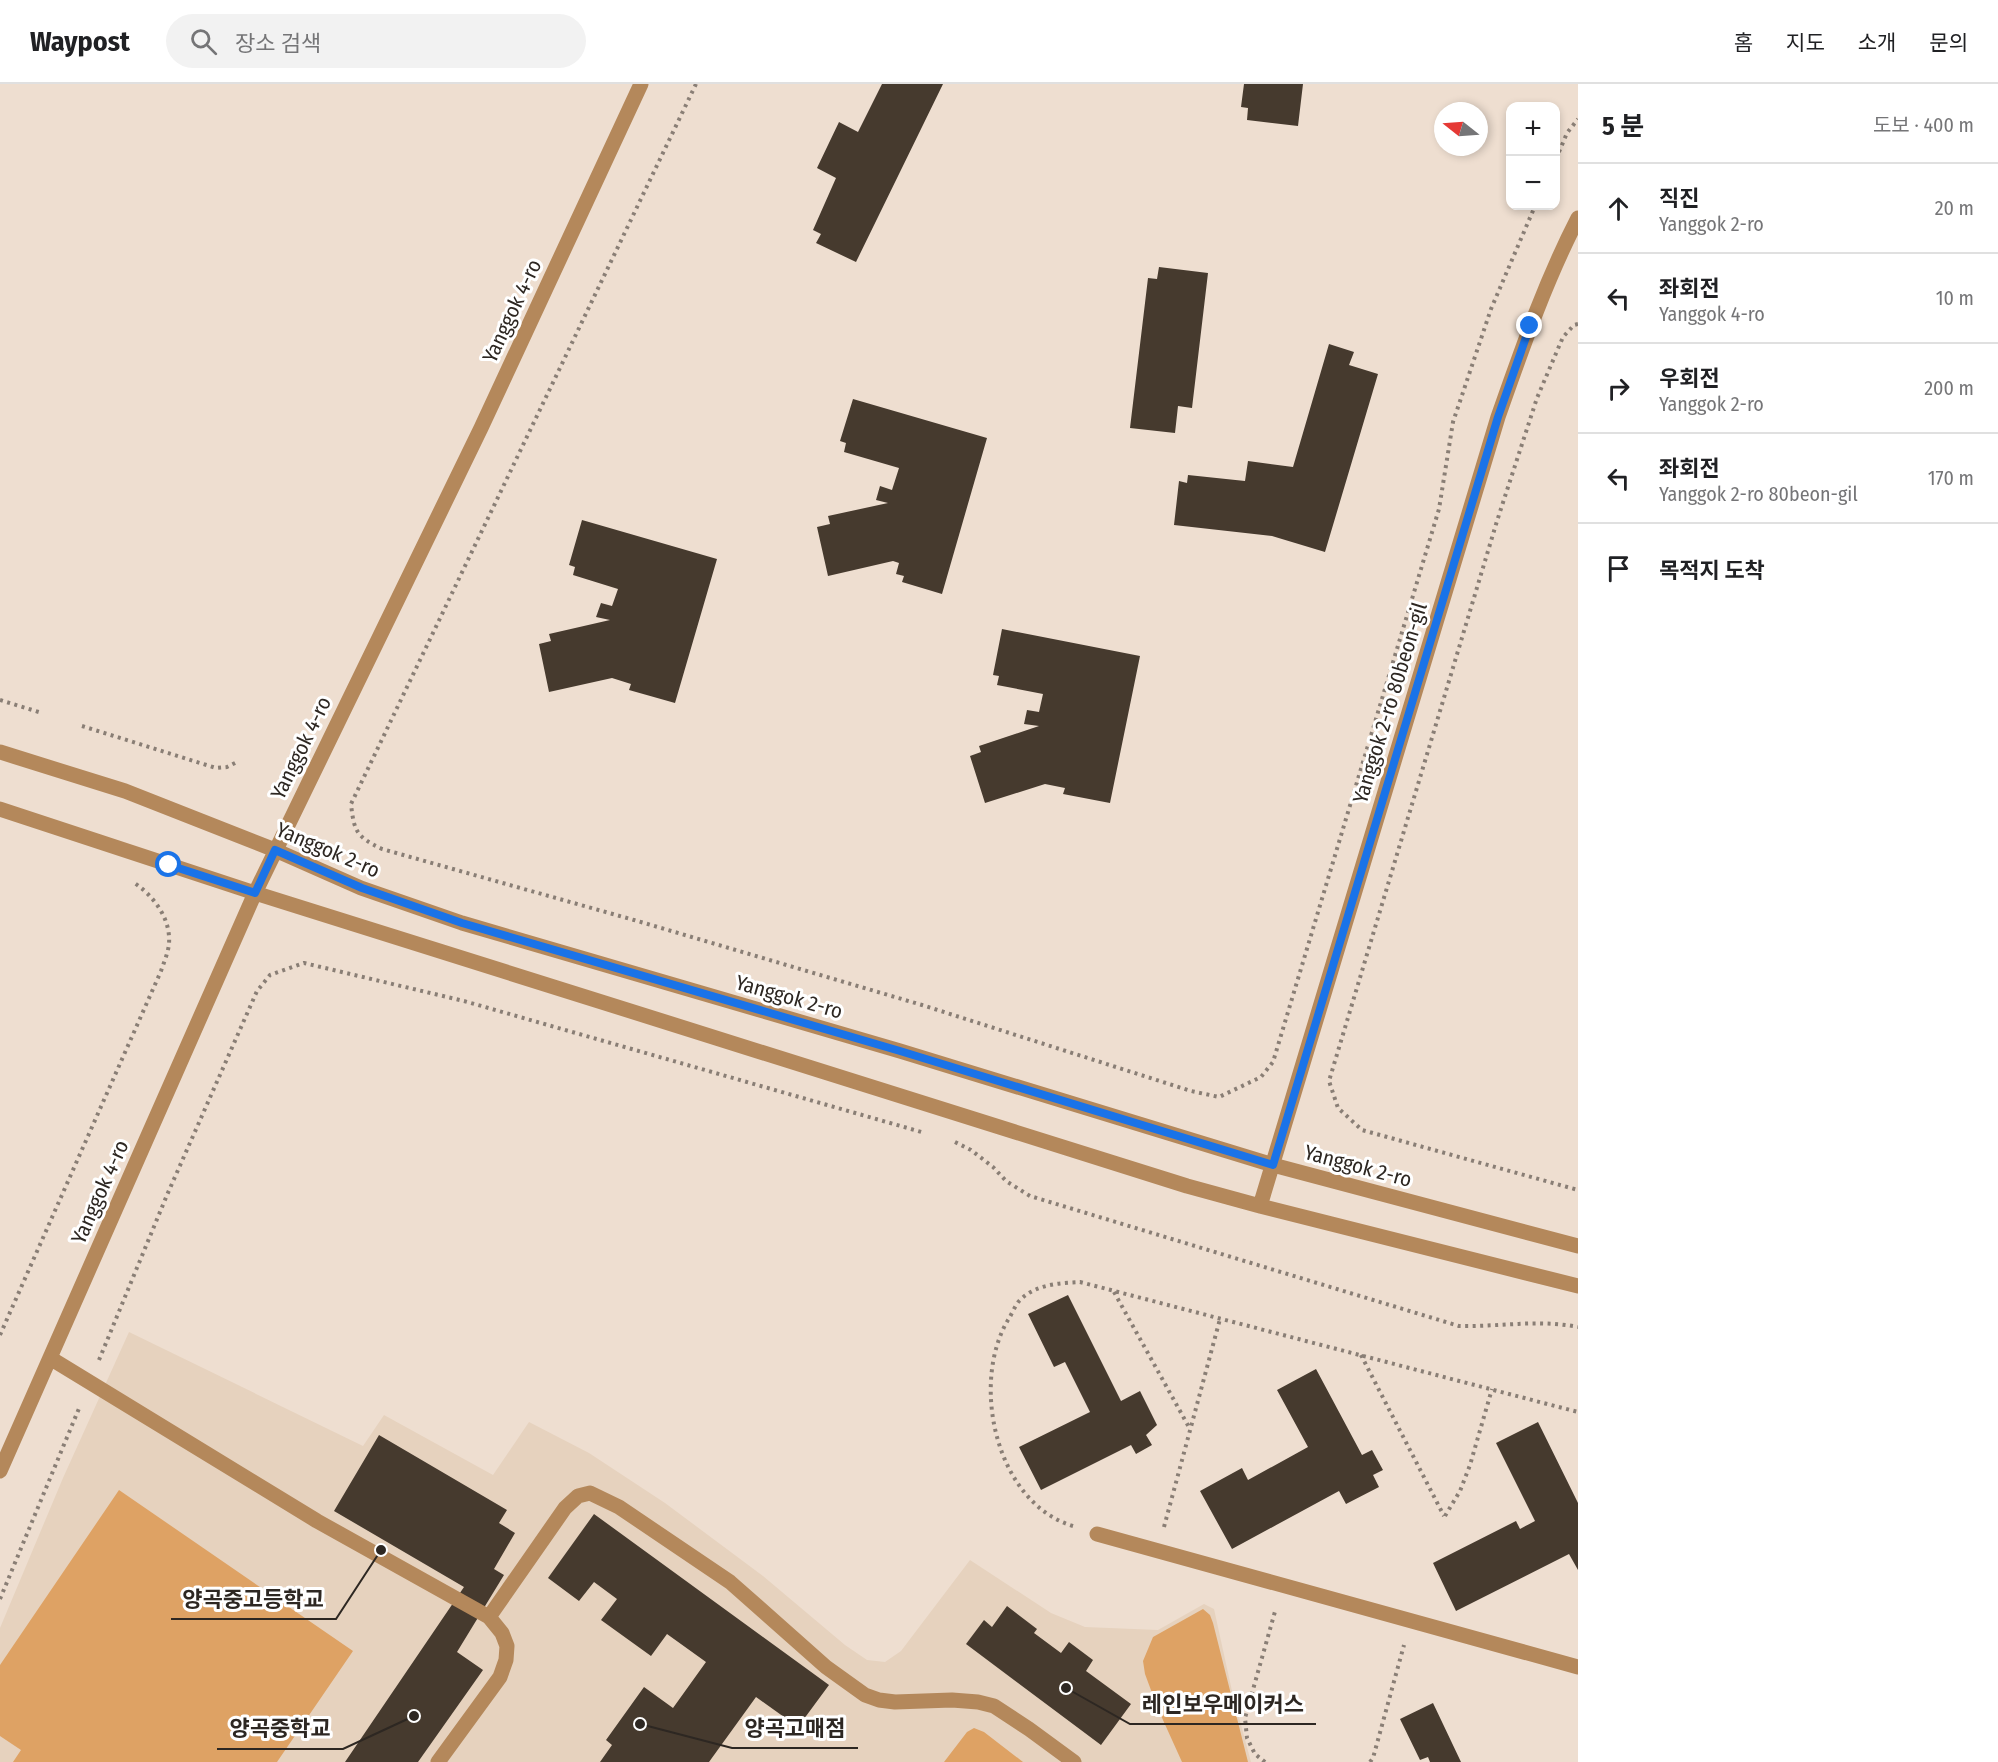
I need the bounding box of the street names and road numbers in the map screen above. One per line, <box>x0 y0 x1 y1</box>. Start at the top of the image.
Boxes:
street label: Yanggok 4-ro <box>477 255 547 367</box>
street label: Yanggok 2-ro 80beon-gil <box>1347 599 1433 807</box>
street label: Yanggok 4-ro <box>265 692 337 804</box>
street label: Yanggok 2-ro <box>272 817 384 883</box>
street label: Yanggok 2-ro <box>732 969 846 1025</box>
street label: Yanggok 4-ro <box>66 1136 134 1248</box>
street label: Yanggok 2-ro <box>1301 1139 1415 1193</box>

